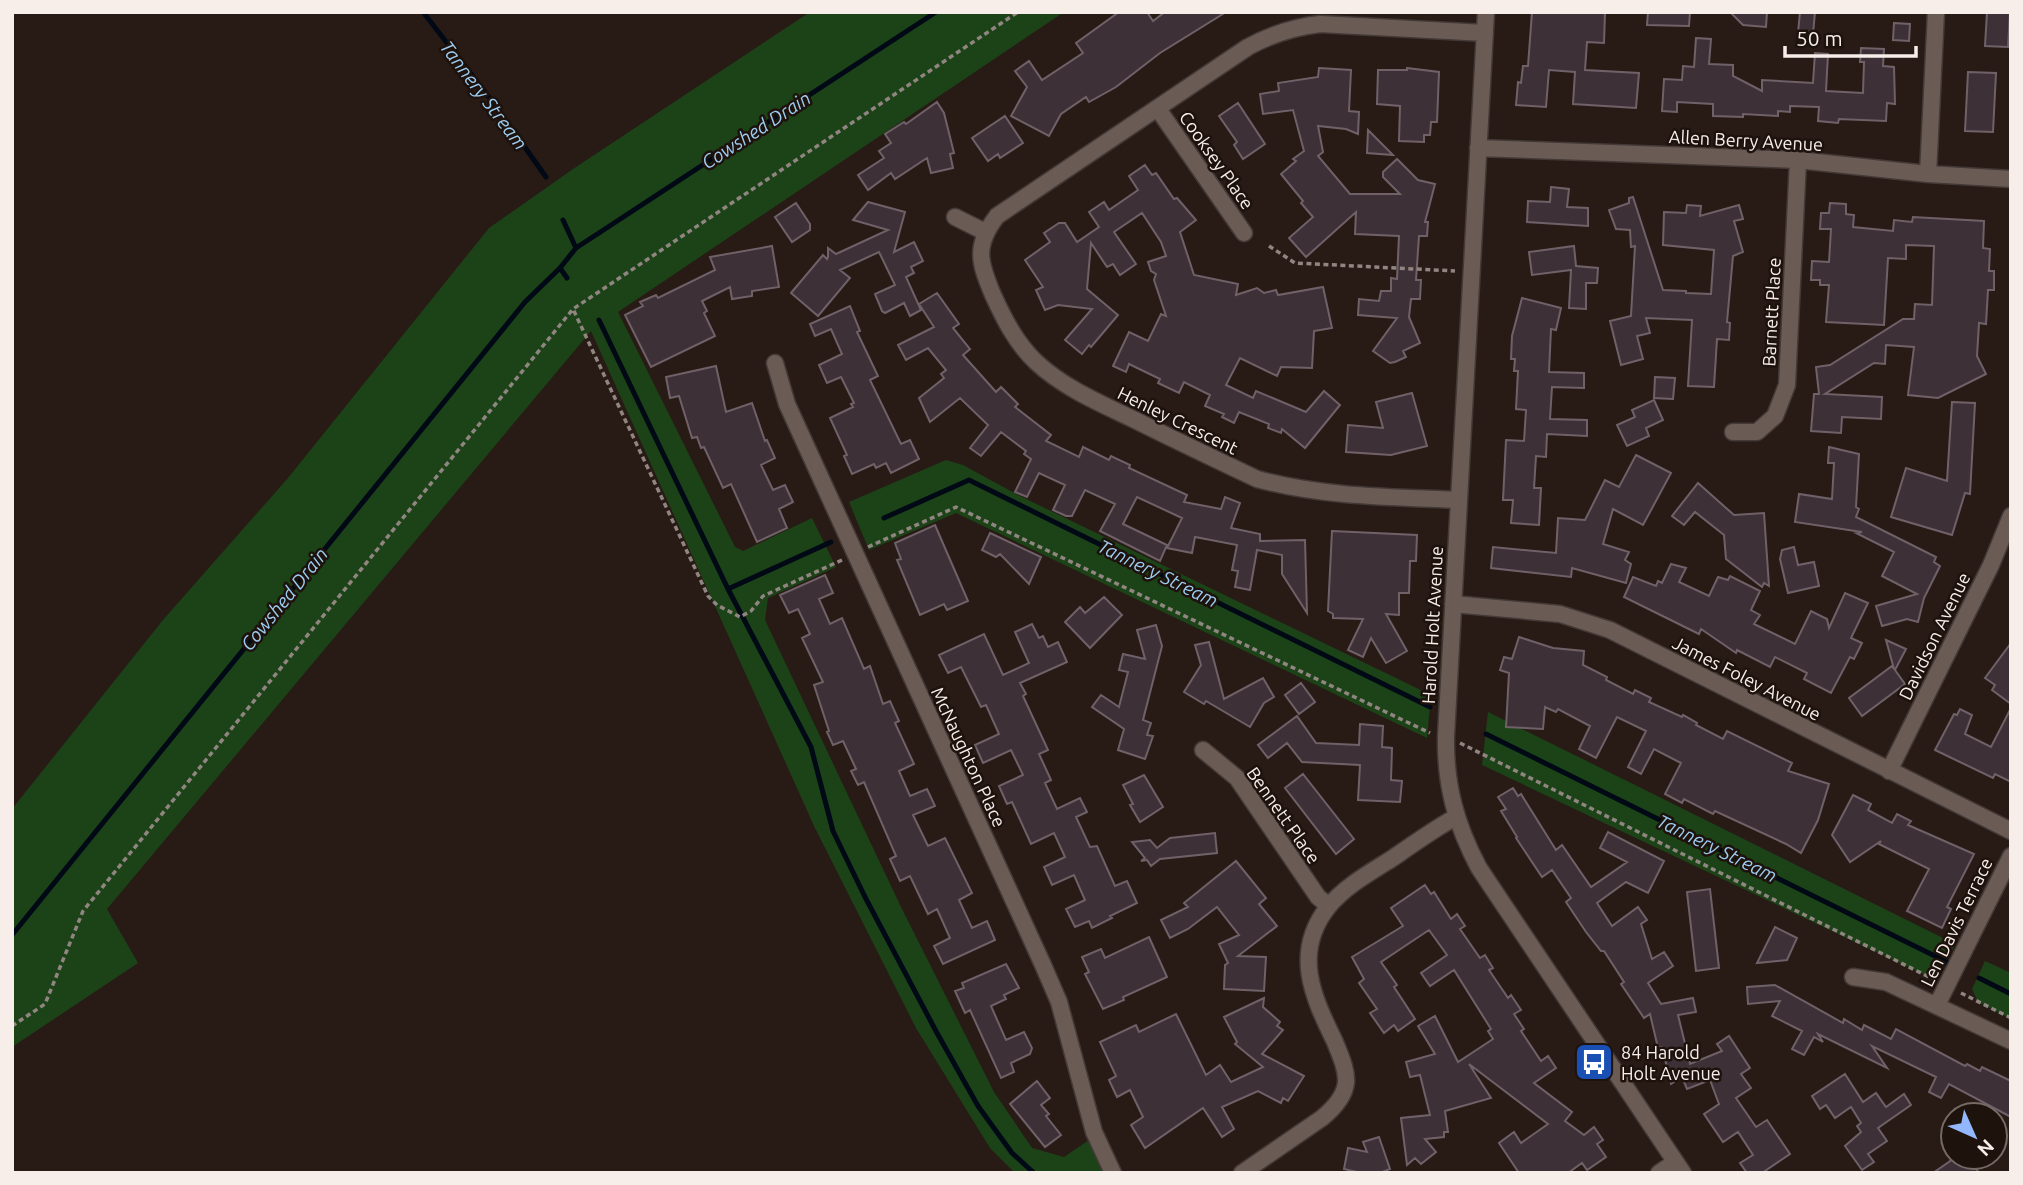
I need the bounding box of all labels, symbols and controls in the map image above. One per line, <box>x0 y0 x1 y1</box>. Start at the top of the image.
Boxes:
scale bar <box>1785 14 1916 58</box>
text: 50 m <box>1796 26 1843 50</box>
water label: Tannery Stream <box>436 36 532 154</box>
water label: Cowshed Drain <box>697 87 815 173</box>
street label: Cooksey Place <box>1176 107 1258 213</box>
street label: Allen Berry Avenue <box>1668 126 1824 154</box>
street label: Barnett Place <box>1758 257 1784 367</box>
street label: Henley Crescent <box>1115 382 1241 458</box>
water label: Tannery Stream <box>1094 534 1222 612</box>
water label: Cowshed Drain <box>236 543 332 655</box>
street label: Harold Holt Avenue <box>1418 546 1446 704</box>
street label: Davidson Avenue <box>1895 569 1973 703</box>
street label: James Foley Avenue <box>1670 632 1824 724</box>
street label: McNaughton Place <box>928 684 1010 830</box>
street label: Bennett Place <box>1243 763 1325 867</box>
water label: Tannery Stream <box>1653 809 1781 887</box>
street label: Len Davis Terrace <box>1916 854 1996 990</box>
bus stop icon: 84 Harold Holt Avenue <box>1573 1041 1615 1083</box>
place label: 84 Harold Holt Avenue <box>1621 1042 1721 1083</box>
north arrow <box>1939 1101 2009 1171</box>
text: N <box>1973 1135 1999 1161</box>

